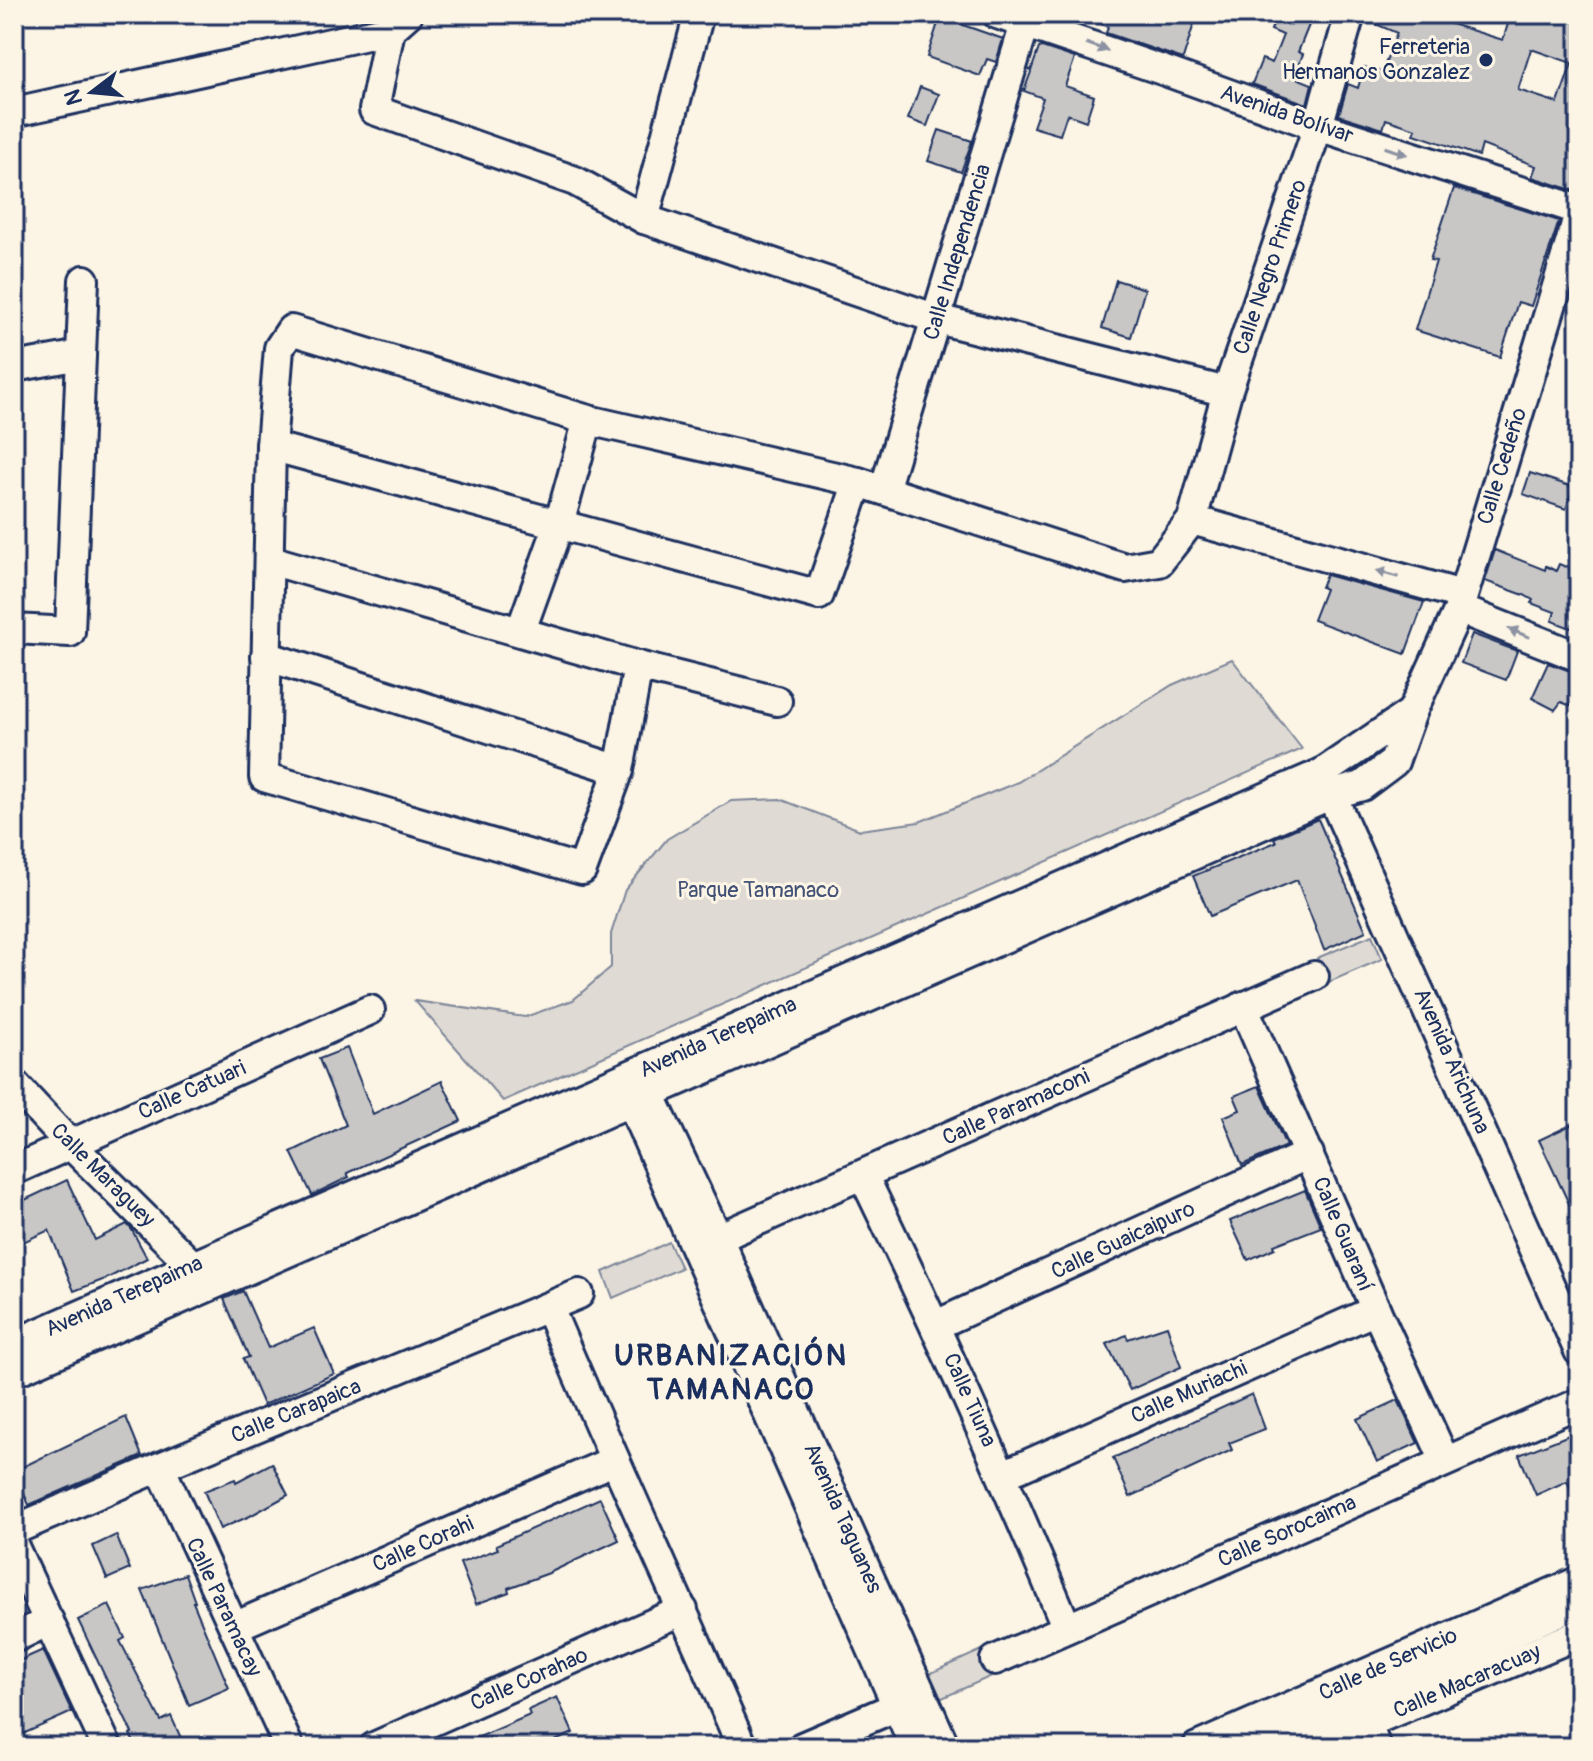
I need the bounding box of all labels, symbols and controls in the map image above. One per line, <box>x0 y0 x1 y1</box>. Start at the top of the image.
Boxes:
place label: Ferreteria Hermanos Gonzalez <box>1282 33 1470 86</box>
one-way arrow <box>1086 42 1110 54</box>
marker: Ferreteria Hermanos Gonzalez <box>1477 51 1495 69</box>
north arrow <box>52 52 132 132</box>
street label: Avenida Bolívar <box>1217 78 1357 150</box>
text: N <box>58 86 89 108</box>
one-way arrow <box>1384 145 1408 158</box>
street label: Calle Independencia <box>917 160 997 344</box>
street label: Calle Negro Primero <box>1227 176 1313 358</box>
street label: Calle Cedeño <box>1471 404 1533 528</box>
one-way arrow <box>1375 568 1400 580</box>
one-way arrow <box>1507 626 1531 639</box>
park label: Parque Tamanaco <box>677 876 839 904</box>
street label: Avenida Arichuna <box>1407 984 1497 1138</box>
street label: Avenida Terepaima <box>635 990 801 1084</box>
street label: Calle Catuari <box>134 1054 250 1126</box>
street label: Calle Paramaconi <box>938 1062 1094 1152</box>
street label: Calle Maraguey <box>45 1117 161 1233</box>
street label: Calle Guaraní <box>1306 1172 1380 1296</box>
street label: Calle Guaicaipuro <box>1047 1194 1200 1286</box>
street label: Avenida Terepaima <box>41 1249 207 1343</box>
district label: URBANIZACIÓN TAMANACO <box>614 1336 848 1408</box>
street label: Calle Tiuna <box>937 1349 1003 1451</box>
street label: Calle Muriachi <box>1126 1354 1252 1430</box>
street label: Calle Carapaica <box>227 1372 365 1450</box>
street label: Avenida Taguanes <box>797 1439 889 1598</box>
street label: Calle Sorocaima <box>1214 1488 1360 1574</box>
street label: Calle Corahi <box>368 1509 478 1579</box>
street label: Calle Paramacay <box>180 1533 268 1681</box>
street label: Calle de Servicio <box>1314 1621 1462 1707</box>
street label: Calle Macaracuay <box>1389 1637 1545 1725</box>
street label: Calle Corahao <box>466 1641 592 1717</box>

